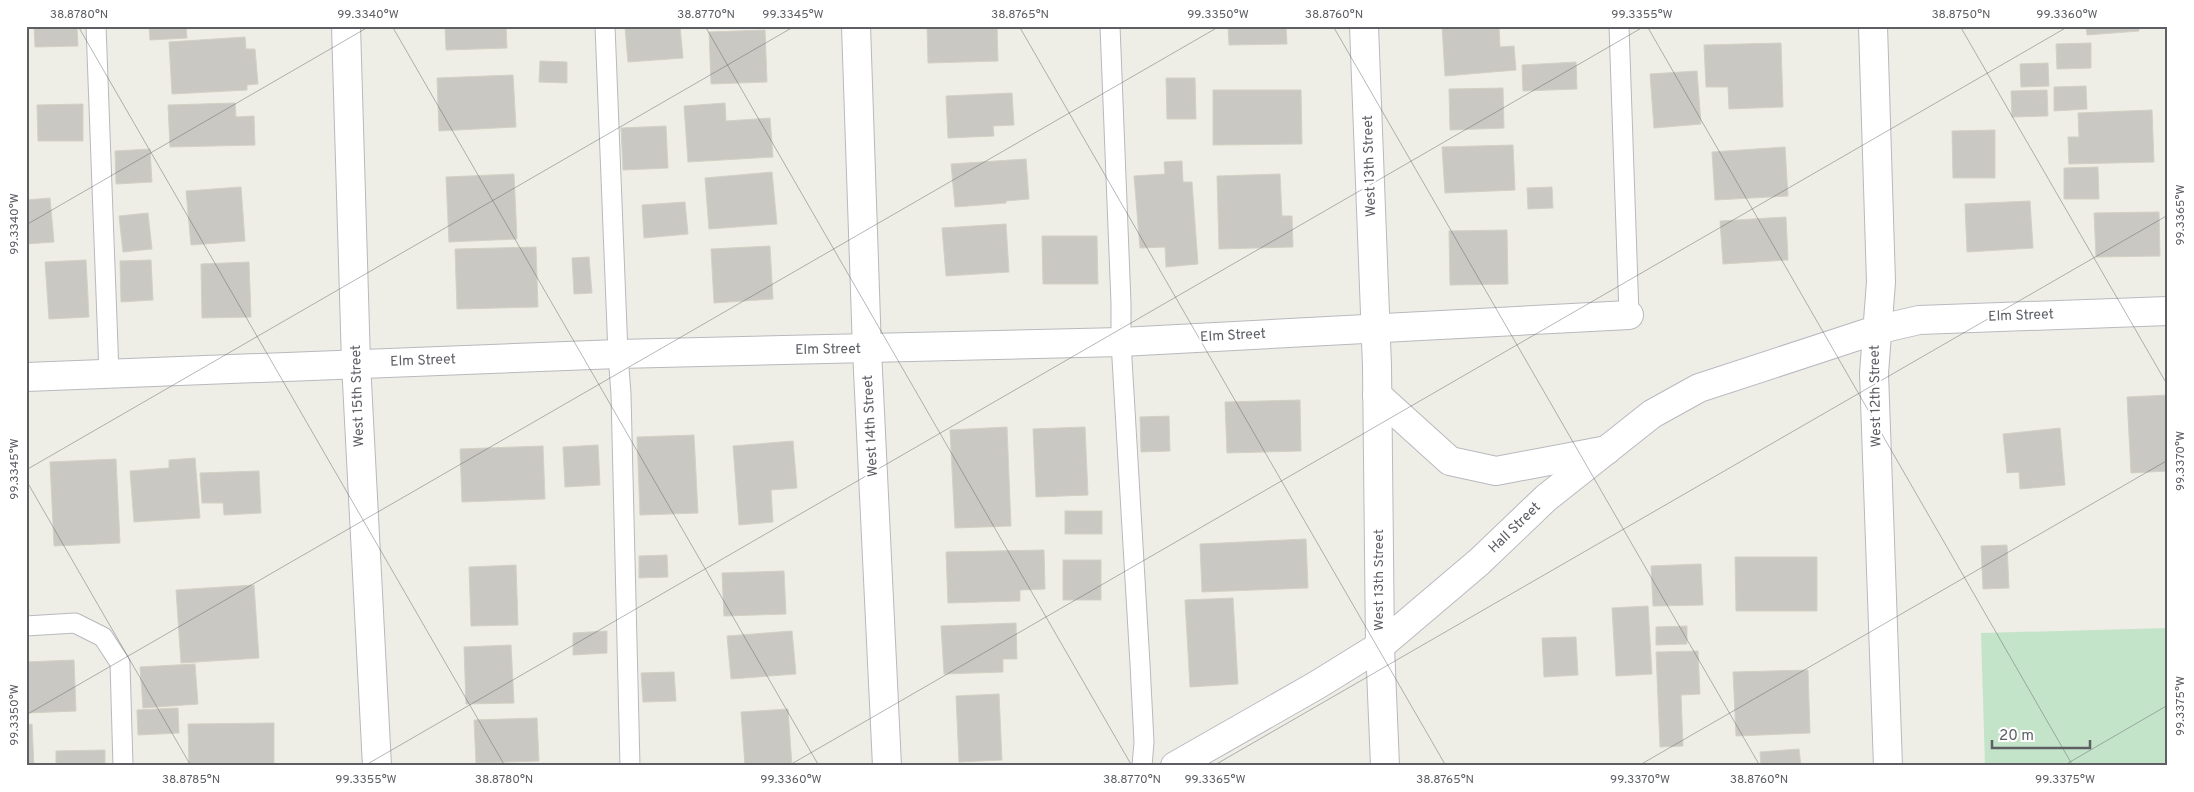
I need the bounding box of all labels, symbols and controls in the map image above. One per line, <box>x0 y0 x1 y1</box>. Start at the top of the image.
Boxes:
text: 38.8780°N <box>50 7 108 23</box>
text: 99.3340°W <box>337 7 399 23</box>
text: 38.8770°N <box>677 7 735 23</box>
text: 99.3345°W <box>762 7 824 23</box>
text: 38.8765°N <box>991 7 1049 23</box>
text: 99.3350°W <box>1187 7 1249 23</box>
text: 38.8760°N <box>1305 7 1363 23</box>
text: 99.3355°W <box>1611 7 1673 23</box>
text: 38.8750°N <box>1931 7 1991 23</box>
text: 99.3360°W <box>2036 7 2098 23</box>
street label: West 13th Street <box>1360 115 1380 217</box>
text: 99.3365°W <box>2173 184 2189 246</box>
text: 99.3340°W <box>7 193 23 255</box>
street label: Elm Street <box>1988 306 2054 326</box>
street label: Elm Street <box>1200 326 1266 346</box>
street label: Elm Street <box>795 341 861 359</box>
street label: West 15th Street <box>348 344 368 448</box>
street label: West 12th Street <box>1867 345 1885 447</box>
street label: Elm Street <box>390 351 456 371</box>
street label: West 14th Street <box>860 375 882 477</box>
text: 99.3370°W <box>2173 431 2189 491</box>
text: 99.3345°W <box>7 438 23 500</box>
street label: Hall Street <box>1485 499 1545 557</box>
street label: West 13th Street <box>1371 529 1388 631</box>
text: 99.3375°W <box>2173 676 2189 736</box>
text: 99.3350°W <box>7 684 23 746</box>
scale bar <box>1992 717 2089 749</box>
text: 20 m <box>1999 727 2034 746</box>
text: 38.8785°N <box>162 772 220 788</box>
text: 99.3355°W <box>335 772 397 788</box>
text: 38.8780°N <box>475 772 533 788</box>
text: 99.3360°W <box>760 772 822 788</box>
text: 38.8770°N <box>1103 772 1161 788</box>
text: 99.3365°W <box>1184 772 1246 788</box>
text: 38.8765°N <box>1416 772 1474 788</box>
text: 99.3370°W <box>1610 772 1670 788</box>
text: 38.8760°N <box>1730 772 1788 788</box>
text: 99.3375°W <box>2035 772 2095 788</box>

